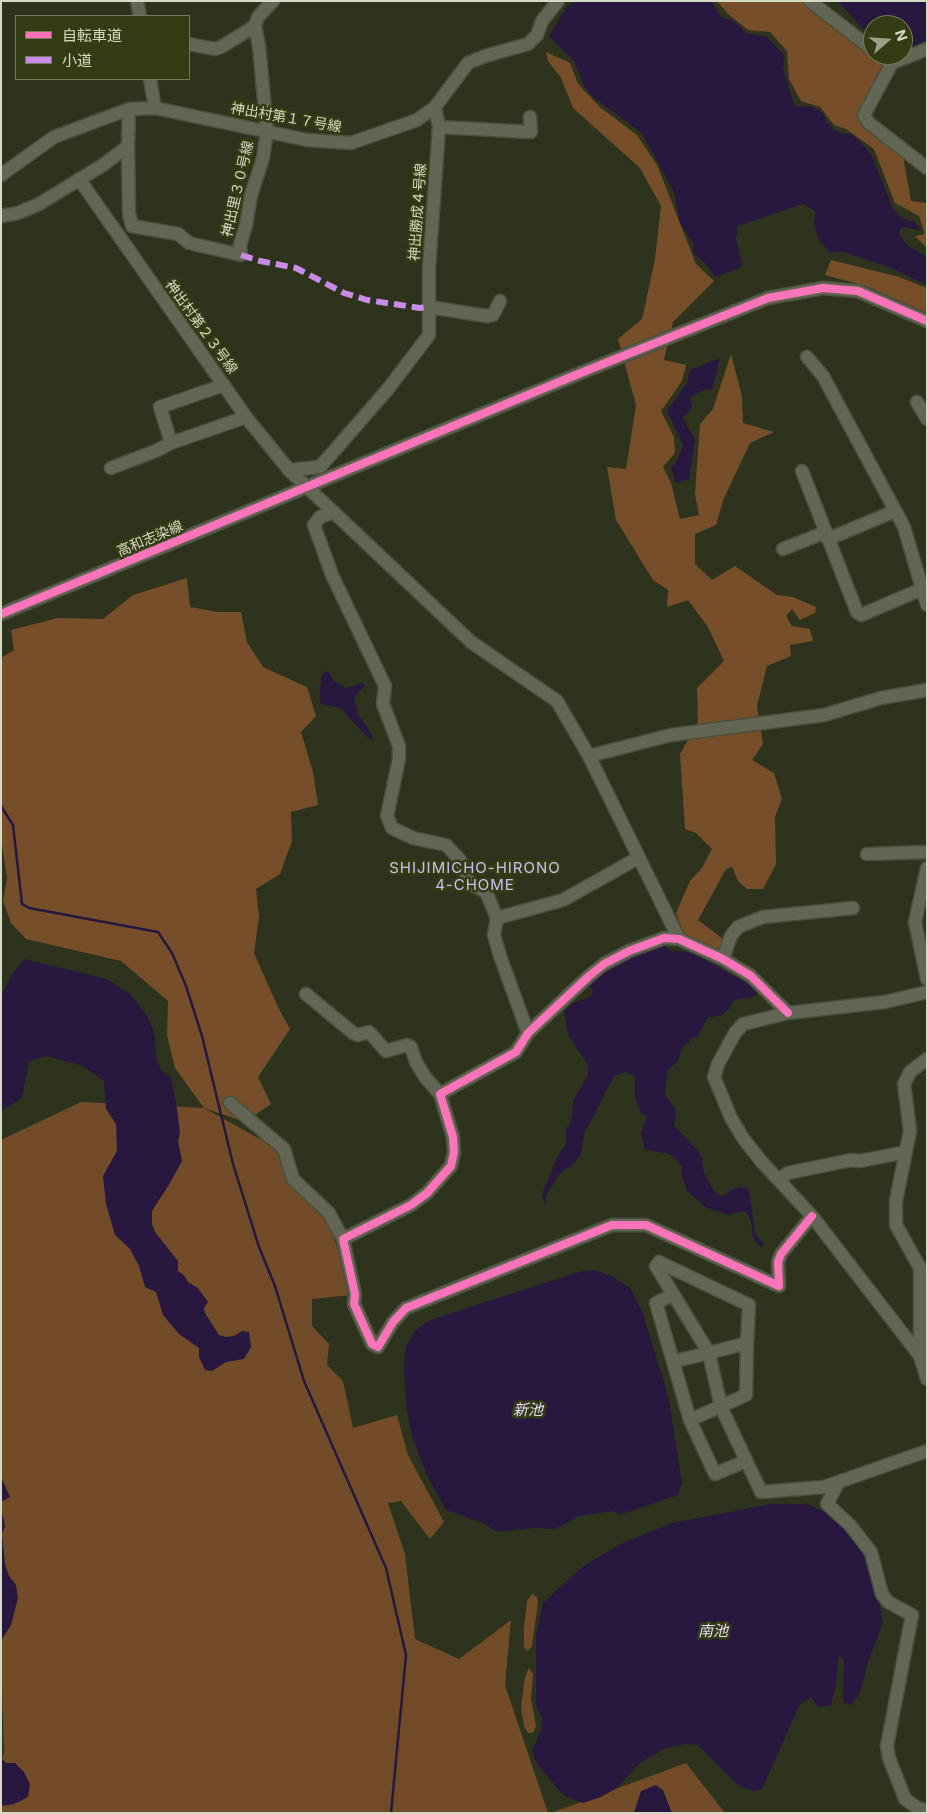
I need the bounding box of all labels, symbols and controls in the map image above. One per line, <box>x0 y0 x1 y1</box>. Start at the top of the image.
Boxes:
legend <box>15 15 190 80</box>
north arrow <box>863 15 913 65</box>
text: 自転車道 <box>62 26 122 45</box>
text: N <box>892 27 911 43</box>
text: 小道 <box>62 51 92 70</box>
street label: 神出村第１７号線 <box>229 100 343 136</box>
street label: 神出里３０号線 <box>219 139 257 239</box>
street label: 神出勝成４号線 <box>406 163 430 261</box>
street label: 神出村第２３号線 <box>161 277 241 377</box>
street label: 高和志染線 <box>115 518 185 560</box>
district label: SHIJIMICHO-HIRONO 4-CHOME <box>387 859 563 894</box>
water label: 新池 <box>513 1401 543 1419</box>
water label: 南池 <box>698 1622 728 1640</box>

